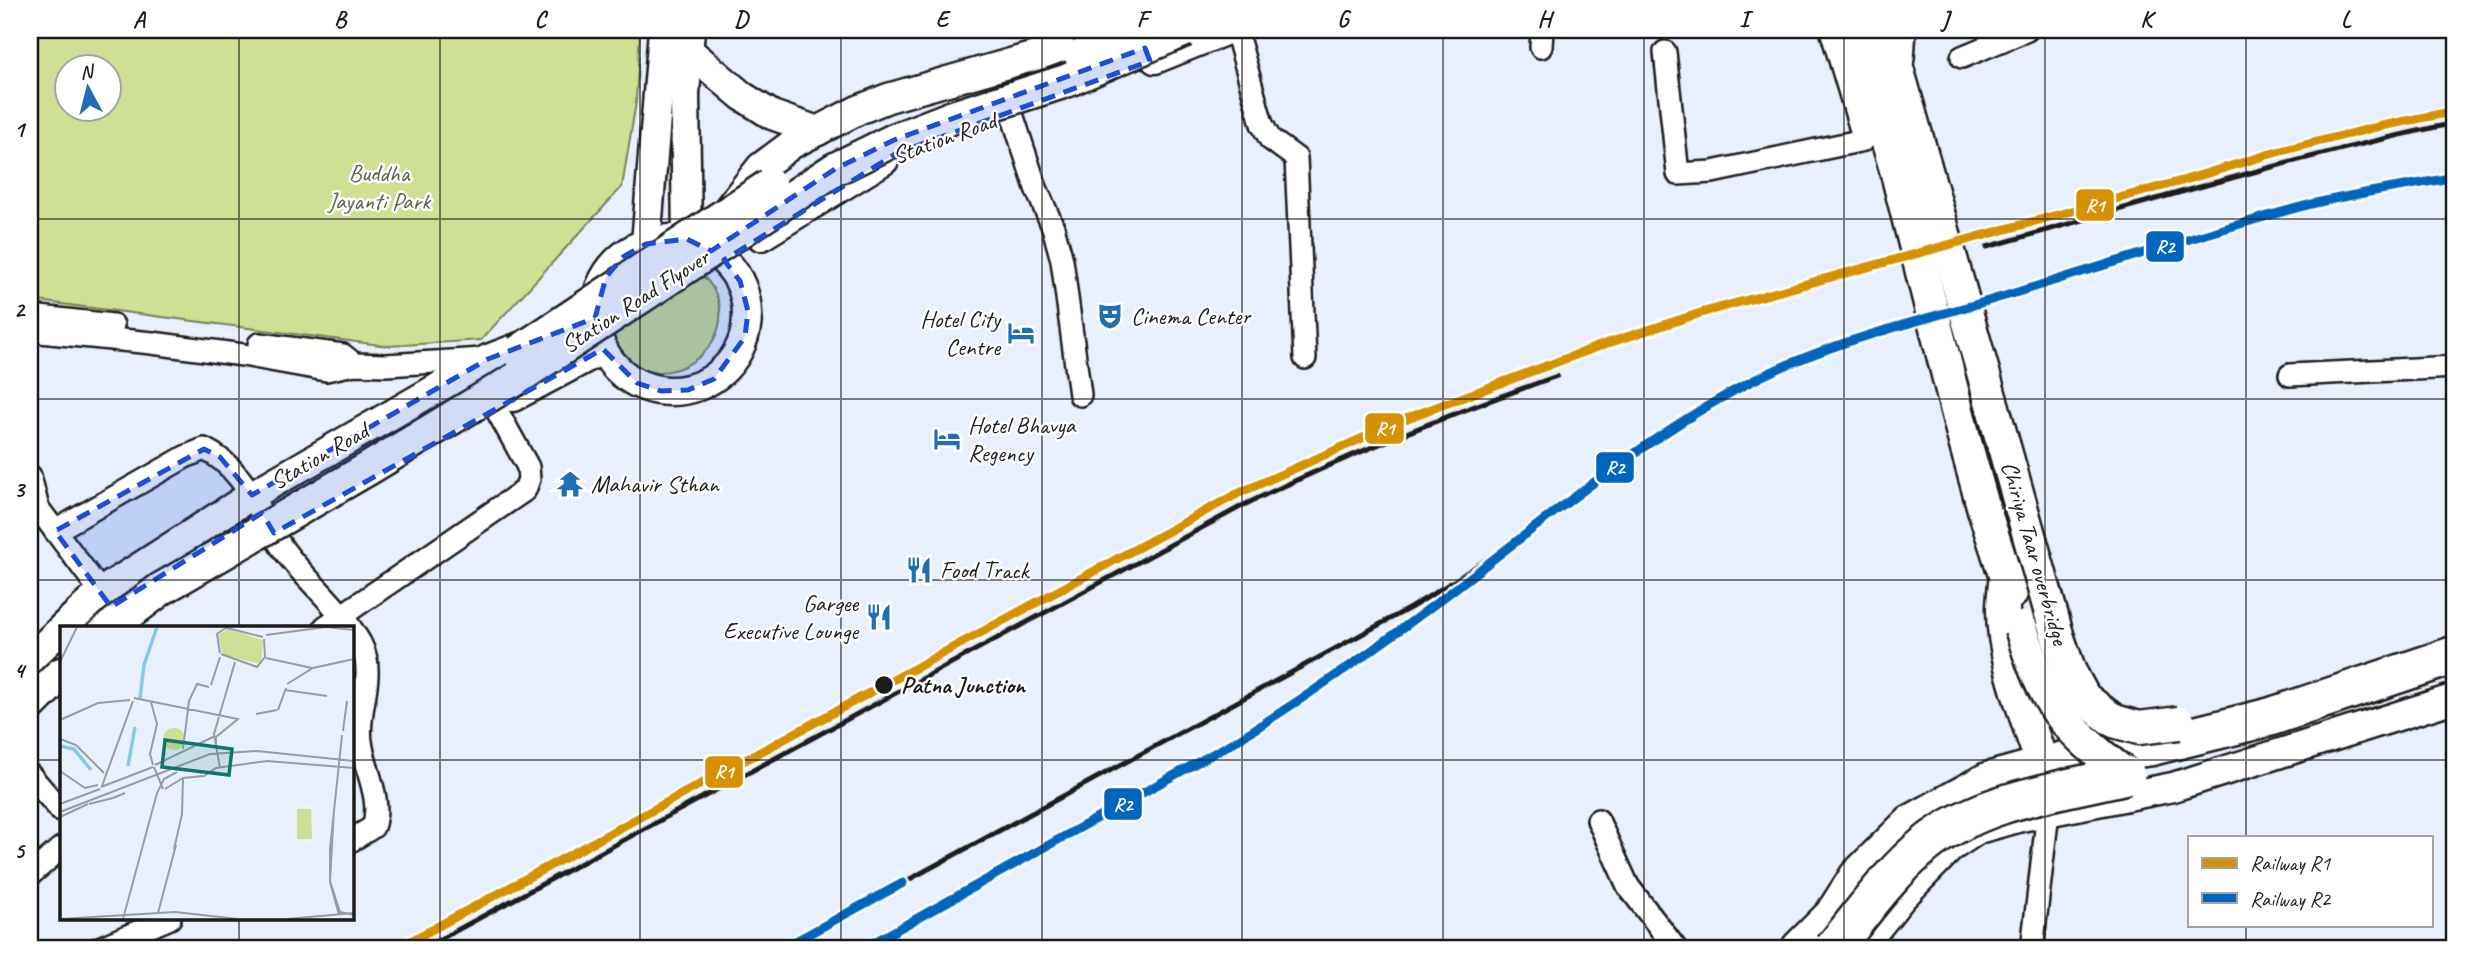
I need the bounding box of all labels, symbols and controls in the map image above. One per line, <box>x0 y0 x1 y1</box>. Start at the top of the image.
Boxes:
text: A <box>133 5 147 34</box>
text: B <box>334 5 348 34</box>
text: C <box>535 5 549 34</box>
text: D <box>734 5 750 34</box>
text: E <box>936 5 952 34</box>
text: F <box>1137 5 1153 34</box>
text: G <box>1337 5 1352 34</box>
text: H <box>1537 5 1555 34</box>
text: I <box>1739 5 1754 34</box>
text: J <box>1939 5 1952 34</box>
text: K <box>2140 5 2156 34</box>
text: L <box>2341 5 2352 34</box>
north arrow <box>52 52 122 122</box>
text: N <box>79 59 97 85</box>
street label: Station Road <box>888 104 1003 171</box>
text: 1 <box>14 115 27 144</box>
park label: Buddha Jayanti Park <box>327 158 432 216</box>
line badge: R1 <box>2075 188 2115 222</box>
text: R1 <box>2086 194 2107 218</box>
line badge: R2 <box>2145 230 2185 263</box>
text: R2 <box>2156 235 2177 259</box>
street label: Station Road Flyover <box>555 241 717 360</box>
text: 2 <box>14 295 27 324</box>
theatre icon: Cinema Center <box>1095 301 1125 331</box>
place label: Cinema Center <box>1131 301 1252 331</box>
place label: Hotel City Centre <box>920 304 1002 362</box>
hotel icon: Hotel City Centre <box>1006 318 1036 348</box>
place label: Hotel Bhavya Regency <box>968 410 1077 468</box>
line badge: R1 <box>1364 412 1405 445</box>
street label: Station Road <box>265 414 376 496</box>
text: R1 <box>1376 417 1397 441</box>
hotel icon: Hotel Bhavya Regency <box>932 424 962 454</box>
line badge: R2 <box>1595 451 1635 484</box>
text: R2 <box>1606 456 1627 480</box>
street label: Chiriya Taar overbridge <box>1994 458 2076 650</box>
temple icon: Mahavir Sthan <box>555 469 585 499</box>
place label: Mahavir Sthan <box>591 469 720 499</box>
text: 3 <box>14 475 27 504</box>
restaurant icon: Food Track <box>904 555 934 585</box>
place label: Food Track <box>940 555 1031 585</box>
place label: Gargee Executive Lounge <box>723 588 860 646</box>
restaurant icon: Gargee Executive Lounge <box>864 602 894 632</box>
inset map <box>60 626 354 920</box>
text: 4 <box>14 656 27 685</box>
place label: Patna Junction <box>901 670 1027 700</box>
marker: Patna Junction <box>873 674 895 696</box>
line badge: R1 <box>704 755 744 789</box>
text: R1 <box>715 760 736 784</box>
line badge: R2 <box>1103 787 1143 821</box>
text: R2 <box>1114 793 1135 817</box>
text: 5 <box>14 836 26 865</box>
legend <box>2188 836 2432 926</box>
text: Railway R1 <box>2250 850 2332 876</box>
text: Railway R2 <box>2250 886 2332 912</box>

